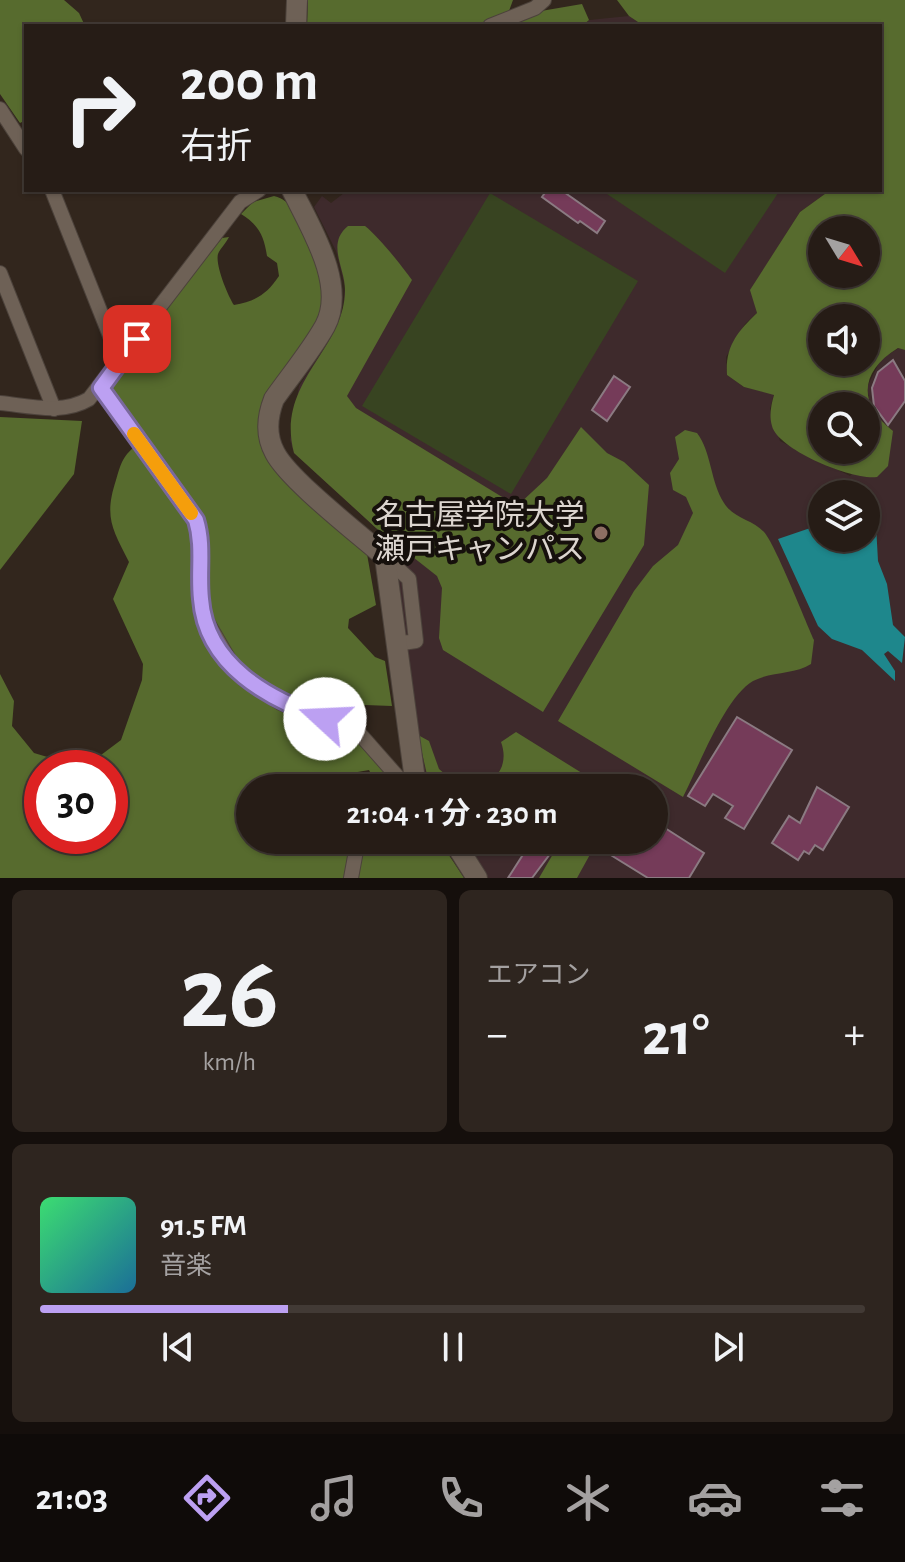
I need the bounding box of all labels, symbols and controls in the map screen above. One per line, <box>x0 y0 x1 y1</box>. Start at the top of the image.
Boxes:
text: 200 m <box>180 54 318 110</box>
icon: right <box>48 56 152 160</box>
text: 右折 <box>180 129 252 165</box>
north arrow <box>808 216 880 288</box>
map controls <box>808 216 880 552</box>
button: sound <box>808 304 880 376</box>
pin <box>103 305 171 373</box>
icon: arrive <box>115 317 159 361</box>
button: search <box>808 392 880 464</box>
button: layers <box>808 480 880 552</box>
place label: 名古屋学院大学 瀬戸キャンパス <box>375 499 585 565</box>
marker: 名古屋学院大学 瀬戸キャンパス <box>592 524 610 542</box>
position arrow <box>283 677 367 761</box>
speed limit sign: 30 <box>24 750 128 854</box>
text: 21:04 · 1 分 · 230 m <box>346 799 558 829</box>
text: 26 <box>180 943 279 1047</box>
text: エアコン <box>487 962 591 988</box>
text: 21° <box>642 1006 709 1066</box>
text: − <box>487 1013 508 1057</box>
text: + <box>844 1013 865 1057</box>
text: km/h <box>202 1049 256 1075</box>
text: 91.5 FM <box>160 1211 247 1241</box>
text: 音楽 <box>160 1253 212 1279</box>
icon: previous <box>156 1325 200 1369</box>
icon: pause <box>431 1325 475 1369</box>
icon: next <box>706 1325 750 1369</box>
icon: directions <box>179 1470 235 1526</box>
icon: music <box>306 1470 362 1526</box>
icon: phone <box>433 1470 489 1526</box>
icon: climate <box>560 1470 616 1526</box>
icon: car <box>687 1470 743 1526</box>
icon: filters <box>814 1470 870 1526</box>
text: 21:03 <box>35 1480 108 1516</box>

